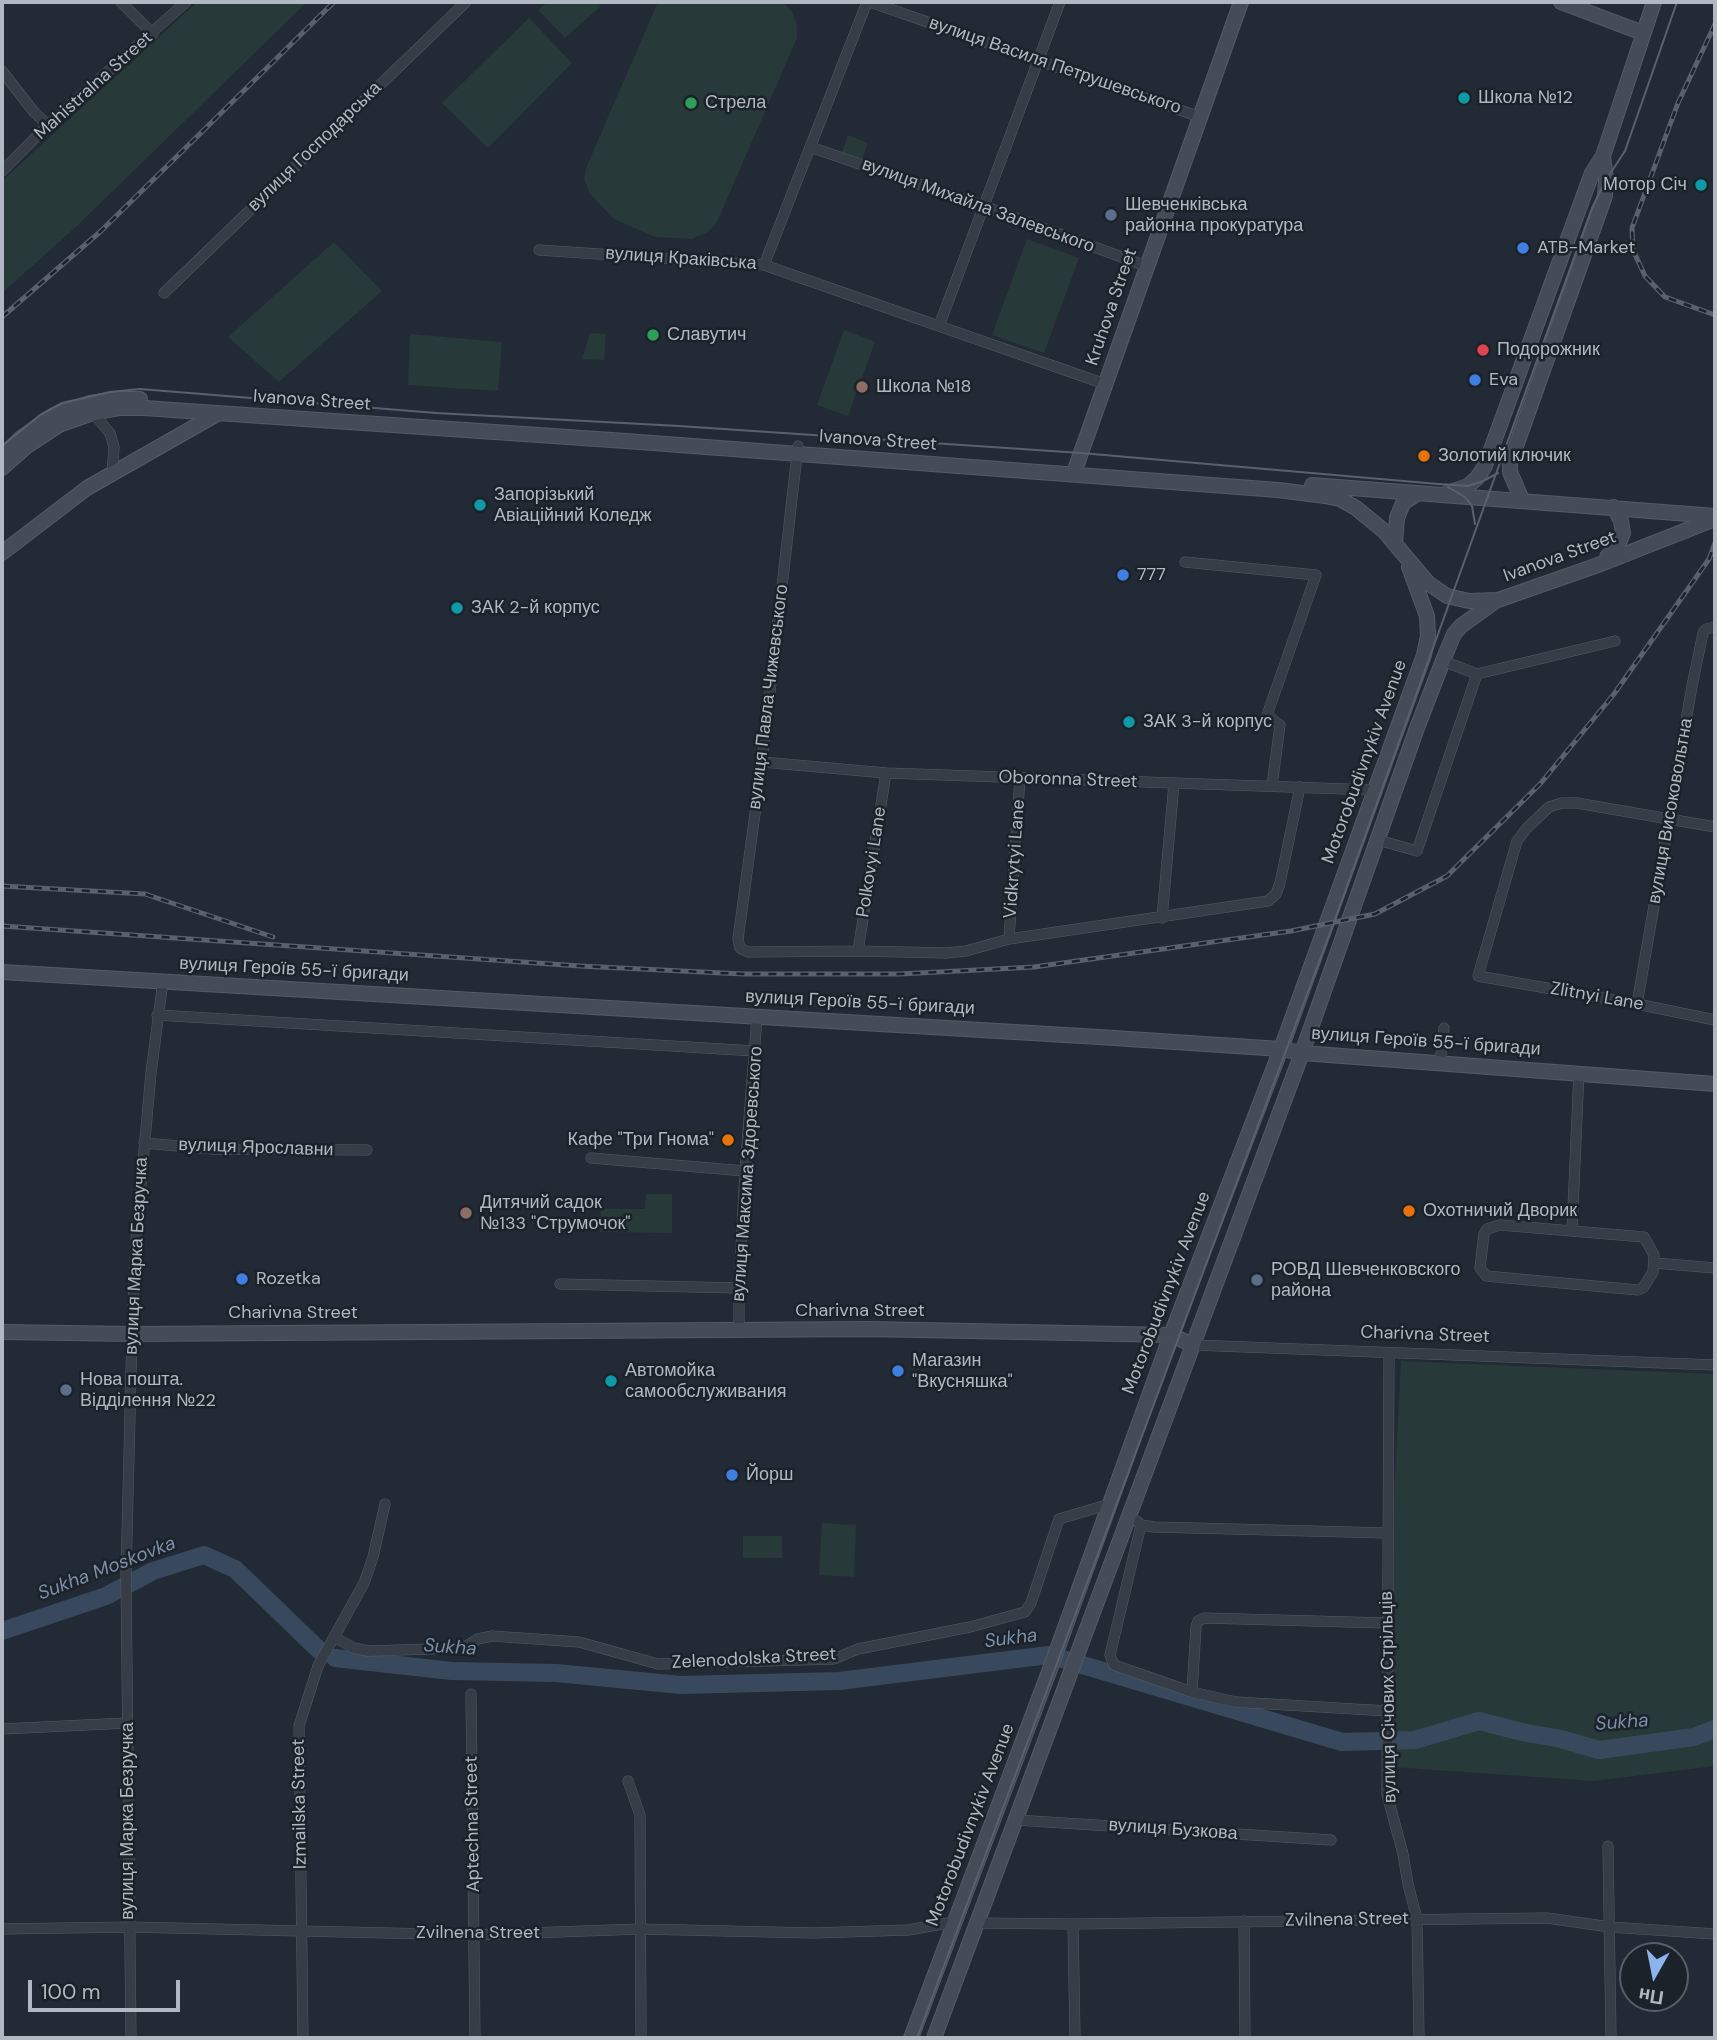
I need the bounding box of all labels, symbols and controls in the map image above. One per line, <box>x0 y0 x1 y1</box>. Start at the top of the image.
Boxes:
street label: вулиця Василя Петрушевського <box>926 13 1184 119</box>
street label: Mahistralna Street <box>30 27 158 145</box>
street label: вулиця Господарська <box>244 78 386 216</box>
place label: Школа №12 <box>1478 87 1573 109</box>
marker: Школа №12 <box>1456 90 1472 106</box>
place label: Стрела <box>705 92 766 114</box>
marker: Стрела <box>683 95 699 111</box>
street label: вулиця Михайла Залевського <box>859 154 1097 258</box>
place label: Мотор Січ <box>1603 174 1687 196</box>
marker: Мотор Січ <box>1693 177 1709 193</box>
place label: Шевченківська районна прокуратура <box>1125 194 1303 236</box>
marker: Шевченківська районна прокуратура <box>1103 207 1119 223</box>
place label: ATB-Market <box>1537 237 1635 259</box>
marker: ATB-Market <box>1515 240 1531 256</box>
street label: вулиця Краківська <box>605 243 757 275</box>
street label: Kruhova Street <box>1082 245 1142 369</box>
place label: Славутич <box>667 324 746 346</box>
marker: Славутич <box>645 327 661 343</box>
place label: Подорожник <box>1497 339 1600 361</box>
marker: Подорожник <box>1475 342 1491 358</box>
place label: Eva <box>1489 369 1518 391</box>
marker: Eva <box>1467 372 1483 388</box>
place label: Школа №18 <box>876 376 971 398</box>
marker: Школа №18 <box>854 379 870 395</box>
street label: Ivanova Street <box>252 386 372 416</box>
street label: Ivanova Street <box>818 426 938 456</box>
place label: Золотий ключик <box>1438 445 1571 467</box>
marker: Золотий ключик <box>1416 448 1432 464</box>
place label: Запорізький Авіаційний Коледж <box>494 484 652 526</box>
marker: Запорізький Авіаційний Коледж <box>472 497 488 513</box>
street label: Ivanova Street <box>1501 527 1619 587</box>
place label: 777 <box>1137 564 1166 586</box>
marker: 777 <box>1115 567 1131 583</box>
street label: вулиця Павла Чижевського <box>744 583 794 811</box>
place label: ЗАК 2-й корпус <box>471 597 600 619</box>
marker: ЗАК 2-й корпус <box>449 600 465 616</box>
street label: Motorobudivnykiv Avenue <box>1318 657 1412 867</box>
place label: ЗАК 3-й корпус <box>1143 711 1272 733</box>
marker: ЗАК 3-й корпус <box>1121 714 1137 730</box>
street label: вулиця Високовольтна <box>1644 716 1698 906</box>
street label: Oboronna Street <box>998 767 1138 793</box>
street label: Vidkrytyi Lane <box>1000 799 1030 919</box>
street label: Polkovyi Lane <box>853 805 891 919</box>
street label: вулиця Героїв 55-ї бригади <box>179 953 409 987</box>
street label: Zlitnyi Lane <box>1549 978 1645 1016</box>
street label: вулиця Героїв 55-ї бригади <box>745 986 975 1020</box>
street label: вулиця Героїв 55-ї бригади <box>1311 1023 1541 1061</box>
street label: вулиця Максима Здоревського <box>728 1046 768 1302</box>
place label: Кафе "Три Гнома" <box>568 1129 714 1151</box>
marker: Кафе "Три Гнома" <box>720 1132 736 1148</box>
street label: вулиця Ярославни <box>178 1134 334 1162</box>
street label: вулиця Марка Безручка <box>121 1157 153 1355</box>
street label: Motorobudivnykiv Avenue <box>1118 1189 1216 1397</box>
place label: Дитячий садок №133 "Струмочок" <box>480 1192 631 1234</box>
place label: Охотничий Дворик <box>1423 1200 1577 1222</box>
marker: Охотничий Дворик <box>1401 1203 1417 1219</box>
marker: Дитячий садок №133 "Струмочок" <box>458 1205 474 1221</box>
place label: РОВД Шевченковского района <box>1271 1259 1461 1302</box>
place label: Rozetka <box>256 1268 321 1290</box>
marker: Rozetka <box>234 1271 250 1287</box>
marker: РОВД Шевченковского района <box>1249 1272 1265 1288</box>
street label: Charivna Street <box>795 1300 925 1322</box>
street label: Charivna Street <box>228 1302 358 1324</box>
street label: Charivna Street <box>1360 1322 1490 1348</box>
place label: Магазин "Вкусняшка" <box>912 1350 1013 1392</box>
place label: Автомойка самообслуживания <box>625 1360 786 1402</box>
marker: Магазин "Вкусняшка" <box>890 1363 906 1379</box>
place label: Нова пошта. Відділення №22 <box>80 1369 216 1412</box>
marker: Автомойка самообслуживания <box>603 1373 619 1389</box>
marker: Нова пошта. Відділення №22 <box>58 1382 74 1398</box>
place label: Йорш <box>746 1464 793 1486</box>
marker: Йорш <box>724 1467 740 1483</box>
water label: Sukha Moskovka <box>35 1532 179 1606</box>
street label: вулиця Січових Стрільців <box>1376 1591 1402 1803</box>
water label: Sukha <box>983 1624 1039 1654</box>
water label: Sukha <box>423 1635 477 1661</box>
street label: Zelenodolska Street <box>671 1644 837 1674</box>
water label: Sukha <box>1595 1710 1649 1736</box>
street label: Motorobudivnykiv Avenue <box>922 1721 1020 1929</box>
street label: вулиця Марка Безручка <box>117 1722 139 1920</box>
street label: Izmailska Street <box>288 1739 312 1869</box>
street label: Aptechna Street <box>461 1756 485 1892</box>
street label: вулиця Бузкова <box>1108 1815 1238 1845</box>
street label: Zvilnena Street <box>1285 1908 1409 1932</box>
street label: Zvilnena Street <box>416 1922 540 1944</box>
north arrow <box>1619 1942 1689 2012</box>
scale bar <box>32 1966 184 2010</box>
text: 100 m <box>41 1978 101 2006</box>
text: Пн <box>1637 1982 1665 2011</box>

